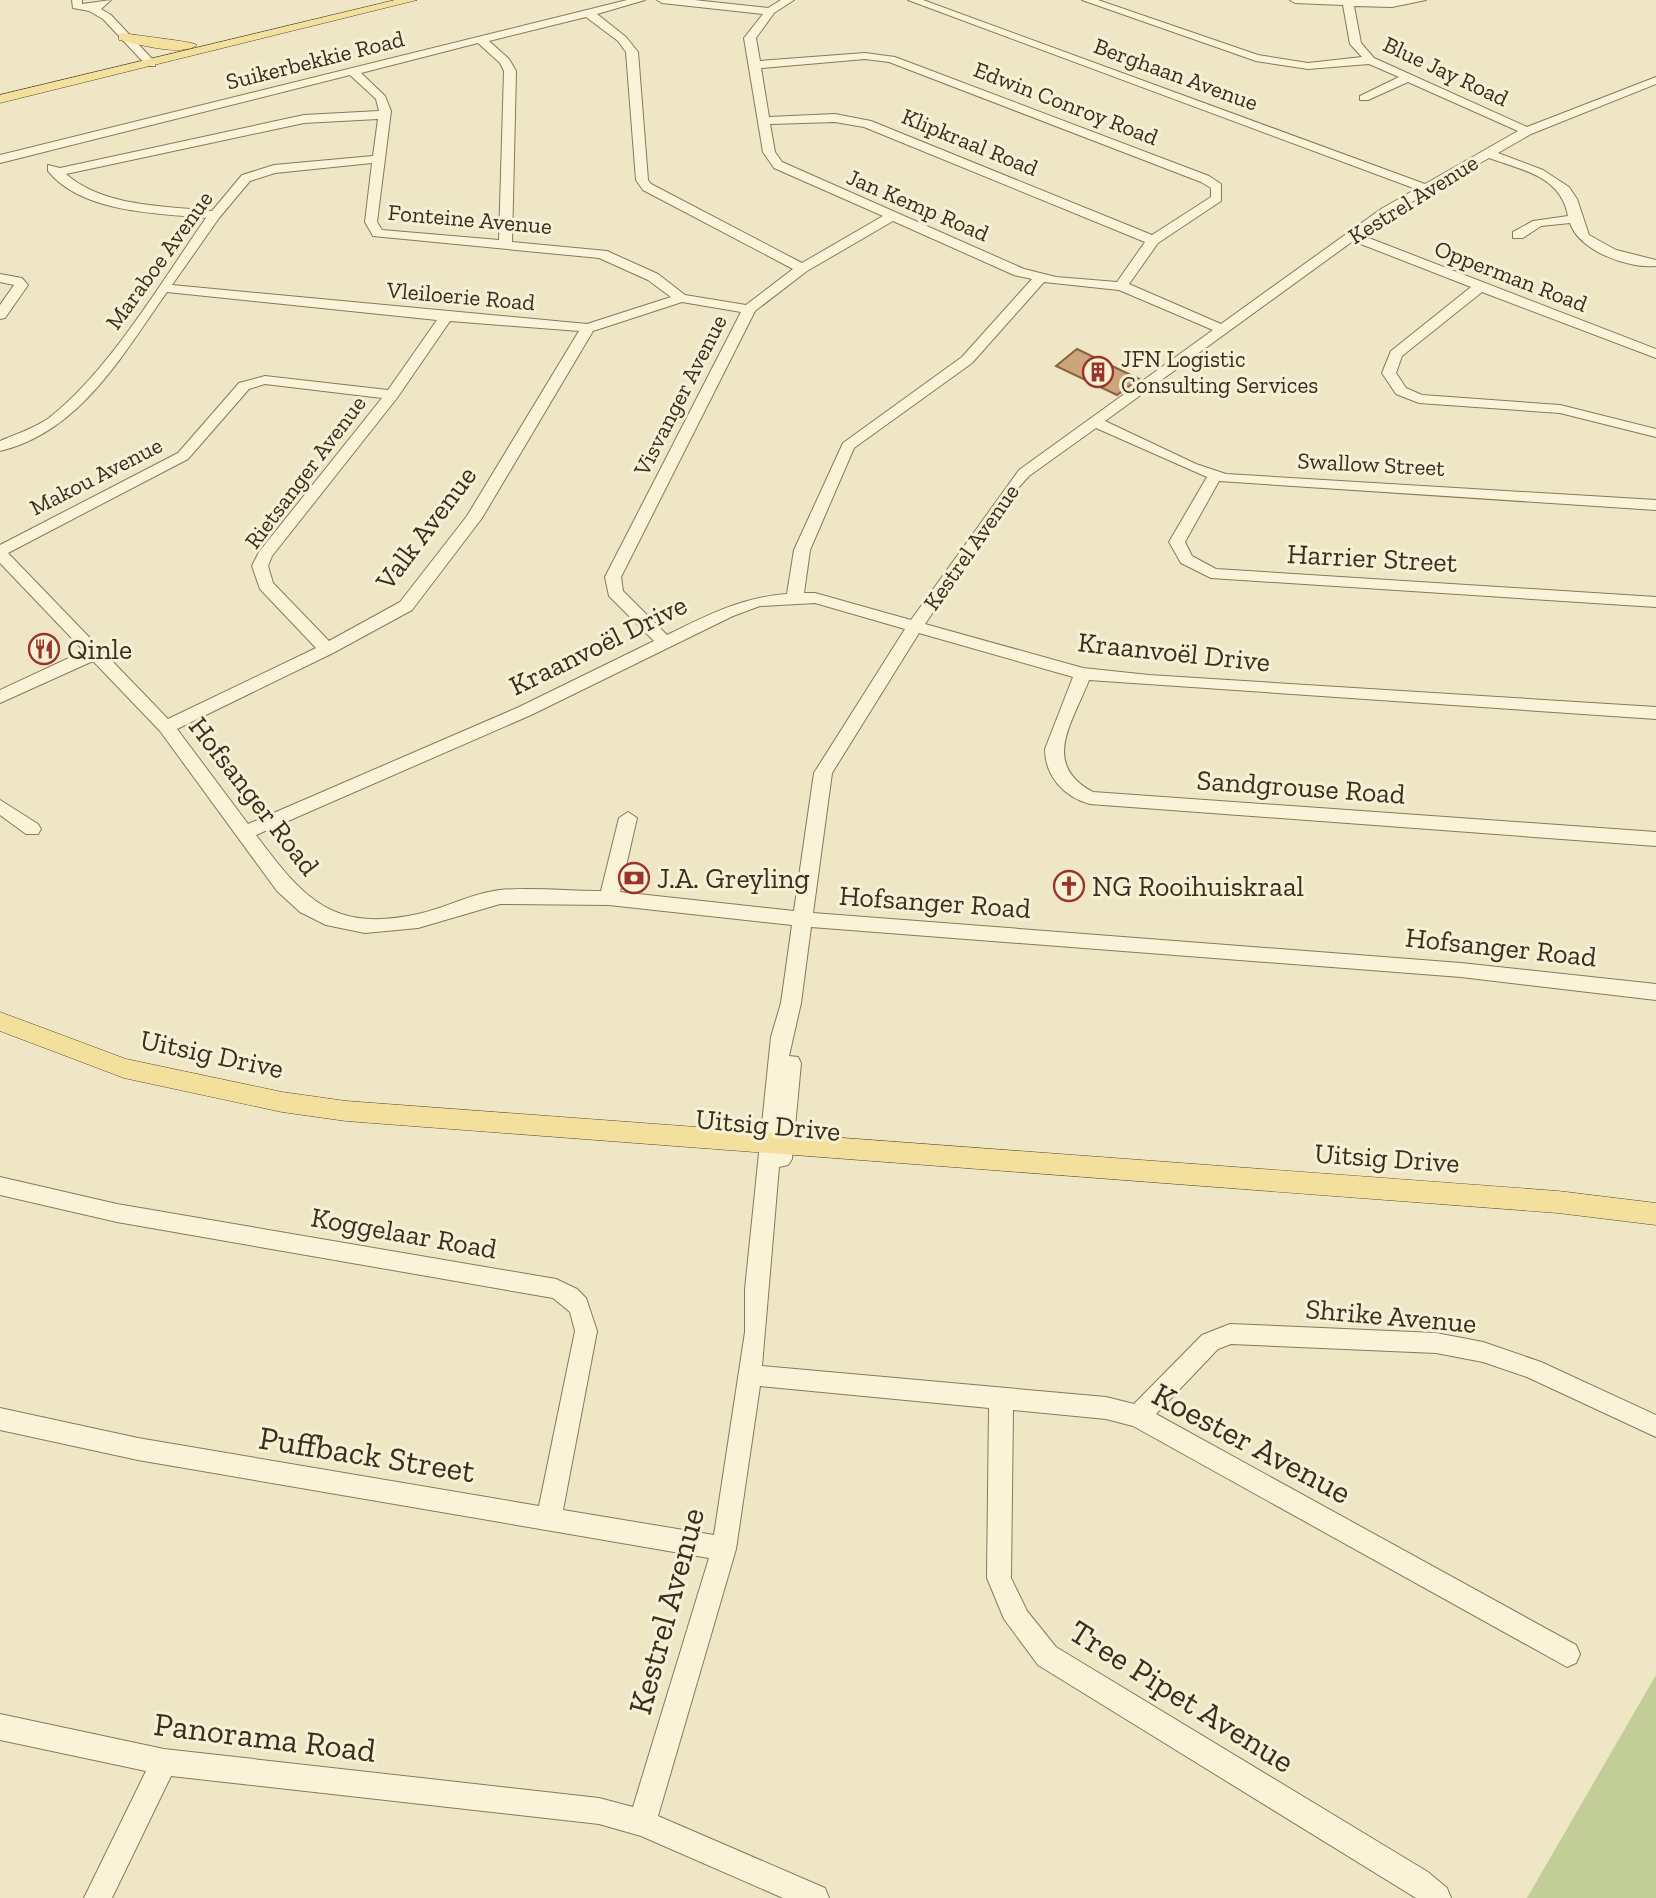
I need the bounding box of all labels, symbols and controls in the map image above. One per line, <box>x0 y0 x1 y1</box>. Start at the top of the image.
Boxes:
street label: Suikerbekkie Road <box>223 24 407 96</box>
street label: Blue Jay Road <box>1379 30 1513 112</box>
street label: Berghaan Avenue <box>1090 31 1262 117</box>
street label: Edwin Conroy Road <box>970 55 1163 151</box>
street label: Klipkraal Road <box>898 102 1043 182</box>
street label: Kestrel Avenue <box>1343 148 1483 250</box>
street label: Jan Kemp Road <box>843 162 994 248</box>
street label: Maraboe Avenue <box>99 185 219 335</box>
street label: Fonteine Avenue <box>387 198 553 240</box>
street label: Opperman Road <box>1431 234 1592 318</box>
street label: Vleiloerie Road <box>385 275 537 316</box>
street label: Visvanger Avenue <box>627 310 733 481</box>
place label: JFN Logistic Consulting Services <box>1121 345 1318 399</box>
building icon: JFN Logistic Consulting Services <box>1081 355 1115 389</box>
street label: Rietsanger Avenue <box>238 390 372 554</box>
street label: Makou Avenue <box>25 431 167 521</box>
street label: Swallow Street <box>1297 446 1446 482</box>
street label: Valk Avenue <box>368 460 483 597</box>
street label: Kestrel Avenue <box>917 478 1025 616</box>
street label: Harrier Street <box>1286 537 1459 579</box>
street label: Kraanvoël Drive <box>504 588 692 702</box>
street label: Kraanvoël Drive <box>1076 625 1272 679</box>
restaurant icon: Qinle <box>27 632 61 666</box>
place label: Qinle <box>67 633 132 666</box>
street label: Hofsanger Road <box>182 710 326 882</box>
street label: Sandgrouse Road <box>1196 763 1406 811</box>
bank icon: J.A. Greyling <box>617 861 651 895</box>
place label: J.A. Greyling <box>657 862 810 895</box>
church icon: NG Rooihuiskraal <box>1052 869 1086 903</box>
place label: NG Rooihuiskraal <box>1092 870 1304 903</box>
street label: Hofsanger Road <box>838 879 1032 925</box>
street label: Hofsanger Road <box>1404 921 1598 973</box>
street label: Uitsig Drive <box>137 1023 287 1085</box>
street label: Uitsig Drive <box>694 1102 842 1148</box>
street label: Uitsig Drive <box>1313 1136 1461 1180</box>
street label: Koggelaar Road <box>309 1200 499 1266</box>
street label: Shrike Avenue <box>1304 1292 1478 1340</box>
street label: Koester Avenue <box>1146 1374 1358 1512</box>
street label: Puffback Street <box>256 1418 479 1490</box>
street label: Kestrel Avenue <box>620 1504 712 1718</box>
street label: Tree Pipet Avenue <box>1062 1611 1302 1781</box>
street label: Panorama Road <box>152 1704 378 1770</box>

